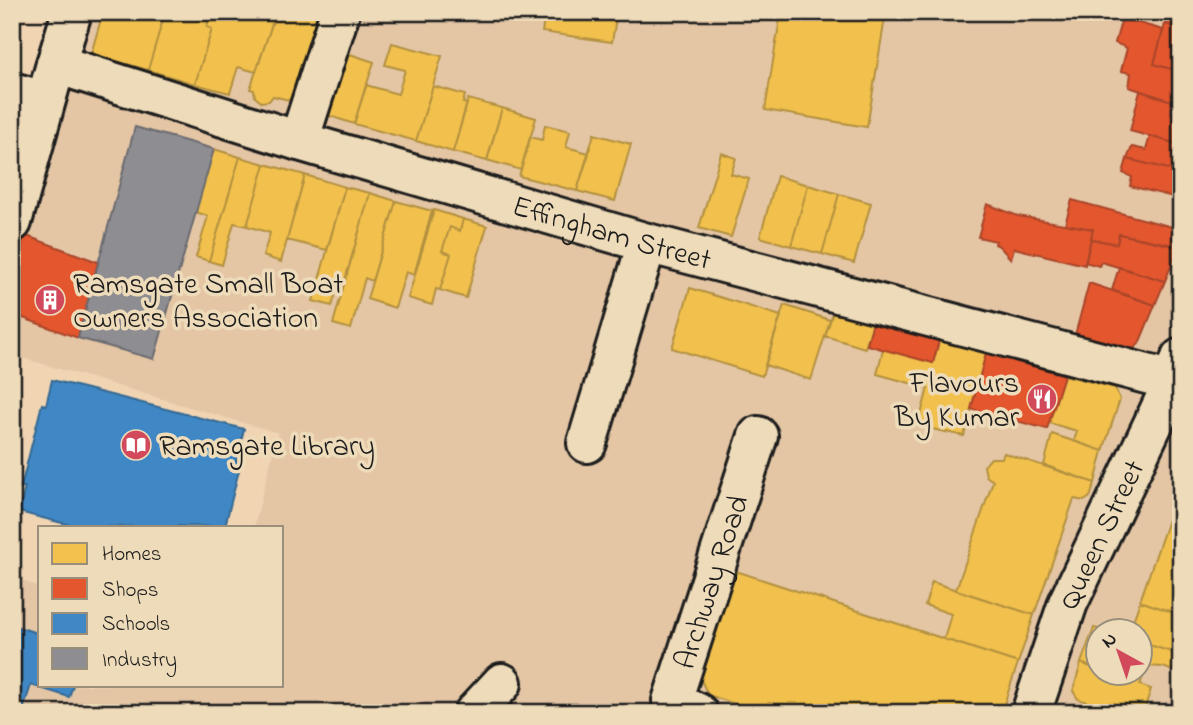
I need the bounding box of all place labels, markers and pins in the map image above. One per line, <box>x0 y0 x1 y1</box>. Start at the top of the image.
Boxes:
place label: Ramsgate Small Boat Owners Association <box>73 264 343 342</box>
building icon: Ramsgate Small Boat Owners Association <box>33 283 67 317</box>
place label: Flavours By Kumar <box>893 363 1020 441</box>
restaurant icon: Flavours By Kumar <box>1025 382 1059 416</box>
place label: Ramsgate Library <box>159 426 375 470</box>
library icon: Ramsgate Library <box>119 428 153 462</box>

